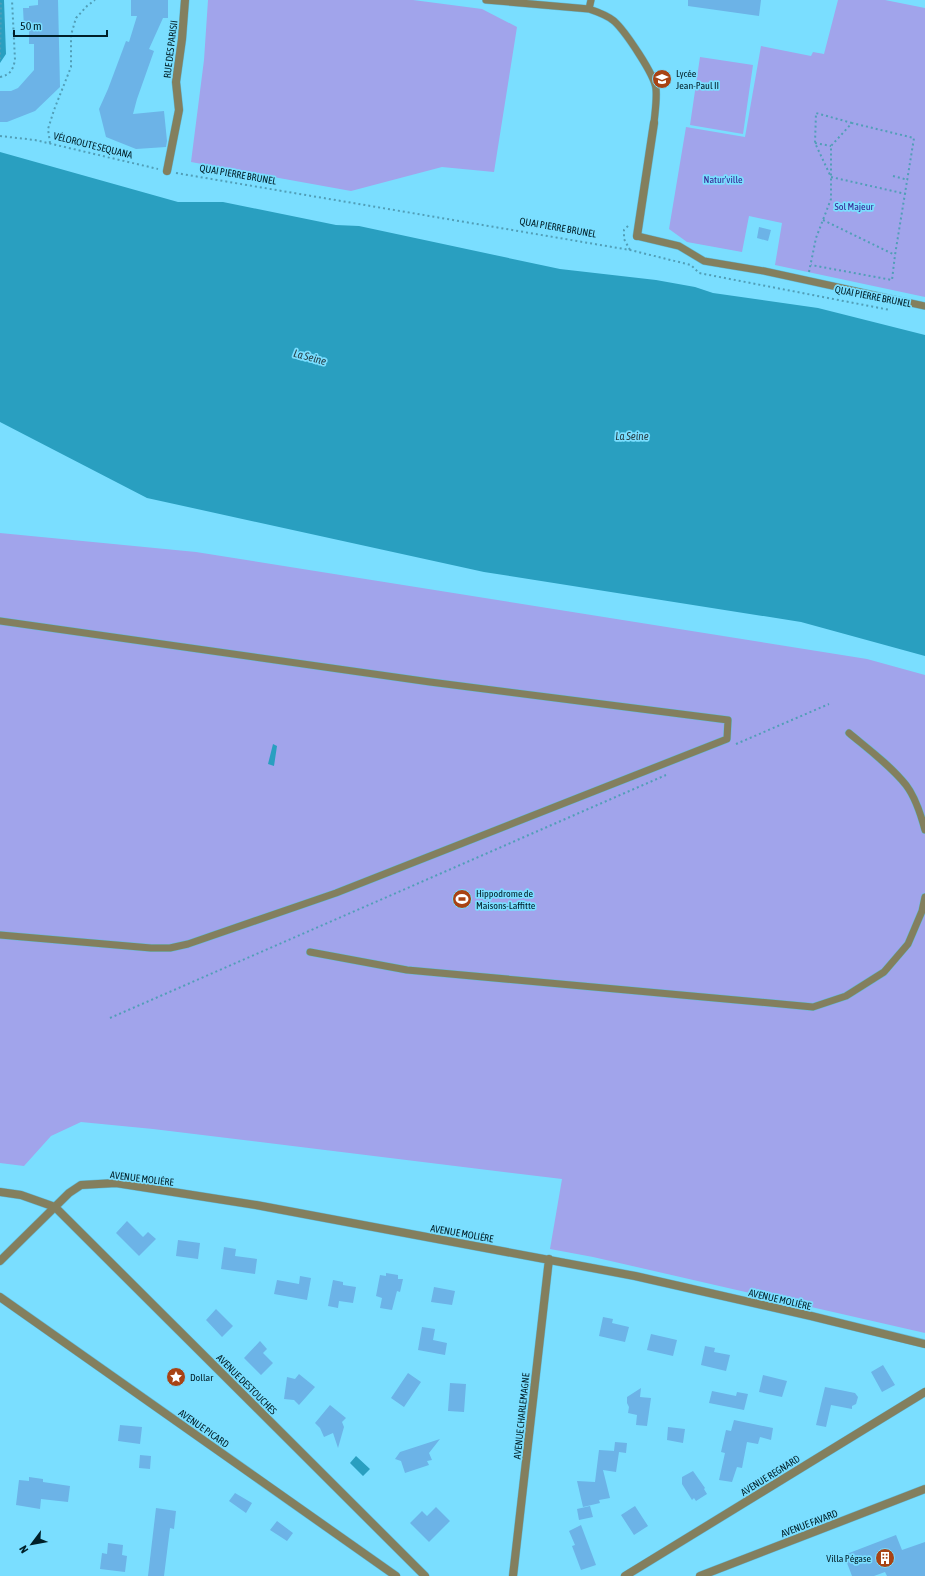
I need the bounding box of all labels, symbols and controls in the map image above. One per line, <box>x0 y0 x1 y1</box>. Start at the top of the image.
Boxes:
scale bar <box>14 12 107 38</box>
text: 50 m <box>20 19 42 33</box>
street label: RUE DES PARISII <box>161 19 180 79</box>
school or university icon: Lycée Jean-Paul II <box>651 68 673 90</box>
place label: Lycée Jean-Paul II <box>676 68 719 91</box>
street label: VÉLOROUTE SEQUANA <box>52 130 134 161</box>
street label: QUAI PIERRE BRUNEL <box>199 162 277 187</box>
park label: Natur'ville <box>703 174 743 185</box>
park label: Sol Majeur <box>835 201 874 212</box>
street label: QUAI PIERRE BRUNEL <box>519 215 597 240</box>
street label: QUAI PIERRE BRUNEL <box>834 284 912 309</box>
water label: La Seine <box>292 347 328 367</box>
water label: La Seine <box>615 430 649 442</box>
sports icon: Hippodrome de Maisons-Laffitte <box>451 888 473 910</box>
place label: Hippodrome de Maisons-Laffitte <box>476 888 536 911</box>
street label: AVENUE MOLIÈRE <box>110 1169 175 1188</box>
street label: AVENUE MOLIÈRE <box>430 1223 495 1245</box>
street label: AVENUE MOLIÈRE <box>748 1287 813 1312</box>
street label: AVENUE DESTOUCHES <box>214 1352 279 1417</box>
place icon: Dollar <box>165 1366 187 1388</box>
place label: Dollar <box>190 1372 214 1383</box>
street label: AVENUE CHARLEMAGNE <box>511 1372 532 1460</box>
street label: AVENUE PICARD <box>176 1407 231 1450</box>
street label: AVENUE REGNARD <box>739 1453 802 1498</box>
street label: AVENUE FAVARD <box>779 1507 840 1539</box>
north arrow <box>12 1524 52 1564</box>
text: N <box>17 1543 30 1555</box>
building icon: Villa Pégase <box>874 1547 896 1569</box>
place label: Villa Pégase <box>826 1553 871 1564</box>

